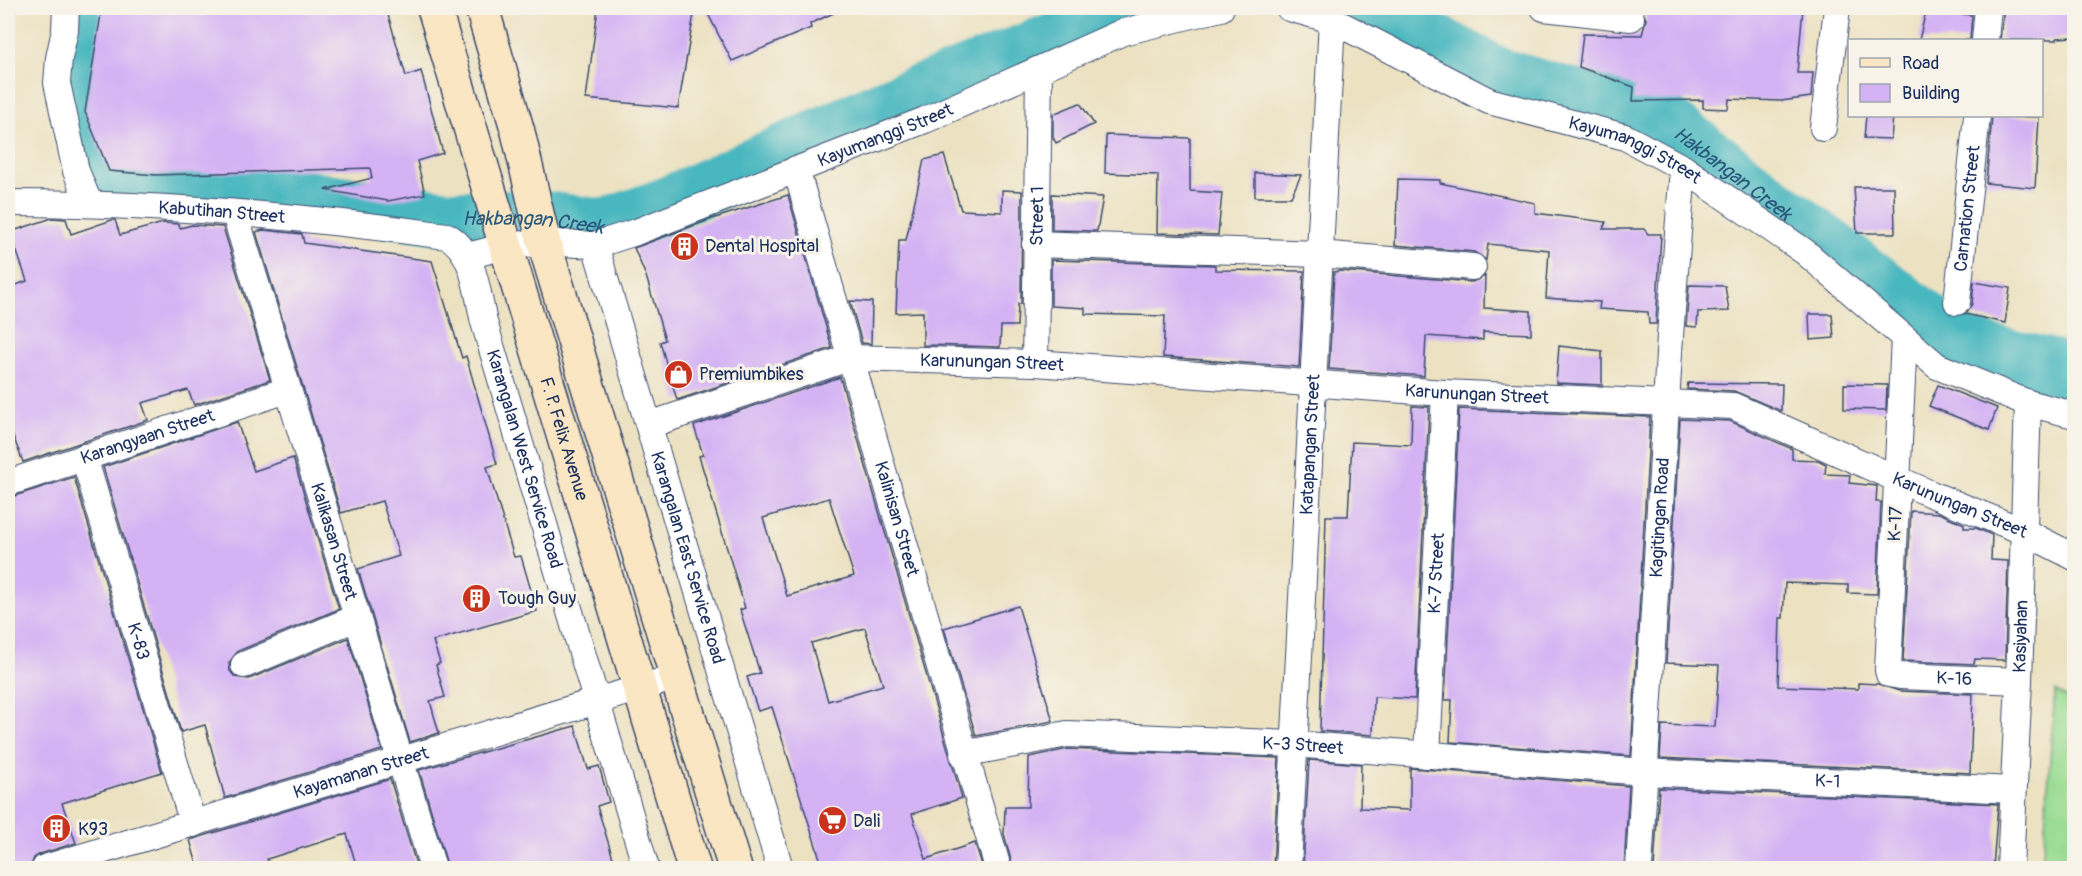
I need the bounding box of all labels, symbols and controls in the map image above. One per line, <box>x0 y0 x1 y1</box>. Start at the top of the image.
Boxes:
legend <box>1848 39 2043 117</box>
text: Road <box>1902 52 1939 75</box>
text: Building <box>1902 82 1960 105</box>
street label: Kayumanggi Street <box>814 98 957 172</box>
street label: Kayumanggi Street <box>1566 112 1706 190</box>
water label: Hakbangan Creek <box>1668 121 1798 227</box>
street label: Carnation Street <box>1949 144 1986 273</box>
street label: Street 1 <box>1026 186 1049 246</box>
street label: Kabutihan Street <box>158 196 287 229</box>
water label: Hakbangan Creek <box>462 206 607 240</box>
building icon: Dental Hospital <box>668 230 700 262</box>
place label: Dental Hospital <box>705 235 819 258</box>
street label: Karangalan West Service Road <box>481 347 568 571</box>
street label: Karunungan Street <box>920 349 1066 377</box>
shop icon: Premiumbikes <box>662 358 694 390</box>
place label: Premiumbikes <box>699 363 804 386</box>
street label: Katapangan Street <box>1295 373 1326 515</box>
street label: F. P. Felix Avenue <box>534 374 593 504</box>
street label: Karunungan Street <box>1404 379 1550 410</box>
street label: Karangyaan Street <box>78 404 218 470</box>
street label: Karangalan East Service Road <box>645 449 730 667</box>
street label: Kagitingan Road <box>1645 457 1675 578</box>
street label: Kalinisan Street <box>869 459 924 580</box>
street label: Karunungan Street <box>1889 467 2031 544</box>
street label: Kalikasan Street <box>305 480 362 604</box>
street label: K-17 <box>1883 505 1908 542</box>
street label: K-7 Street <box>1423 532 1450 614</box>
building icon: Tough Guy <box>461 582 493 614</box>
place label: Tough Guy <box>498 587 576 610</box>
street label: Kasiyahan <box>2008 599 2034 673</box>
street label: K-83 <box>122 620 155 663</box>
street label: K-16 <box>1936 667 1973 691</box>
street label: K-3 Street <box>1262 732 1345 760</box>
street label: Kayamanan Street <box>291 741 432 804</box>
street label: K-1 <box>1814 769 1841 794</box>
supermarket icon: Dali <box>816 805 848 837</box>
place label: Dali <box>853 810 880 833</box>
building icon: K93 <box>41 813 73 845</box>
place label: K93 <box>78 818 108 841</box>

